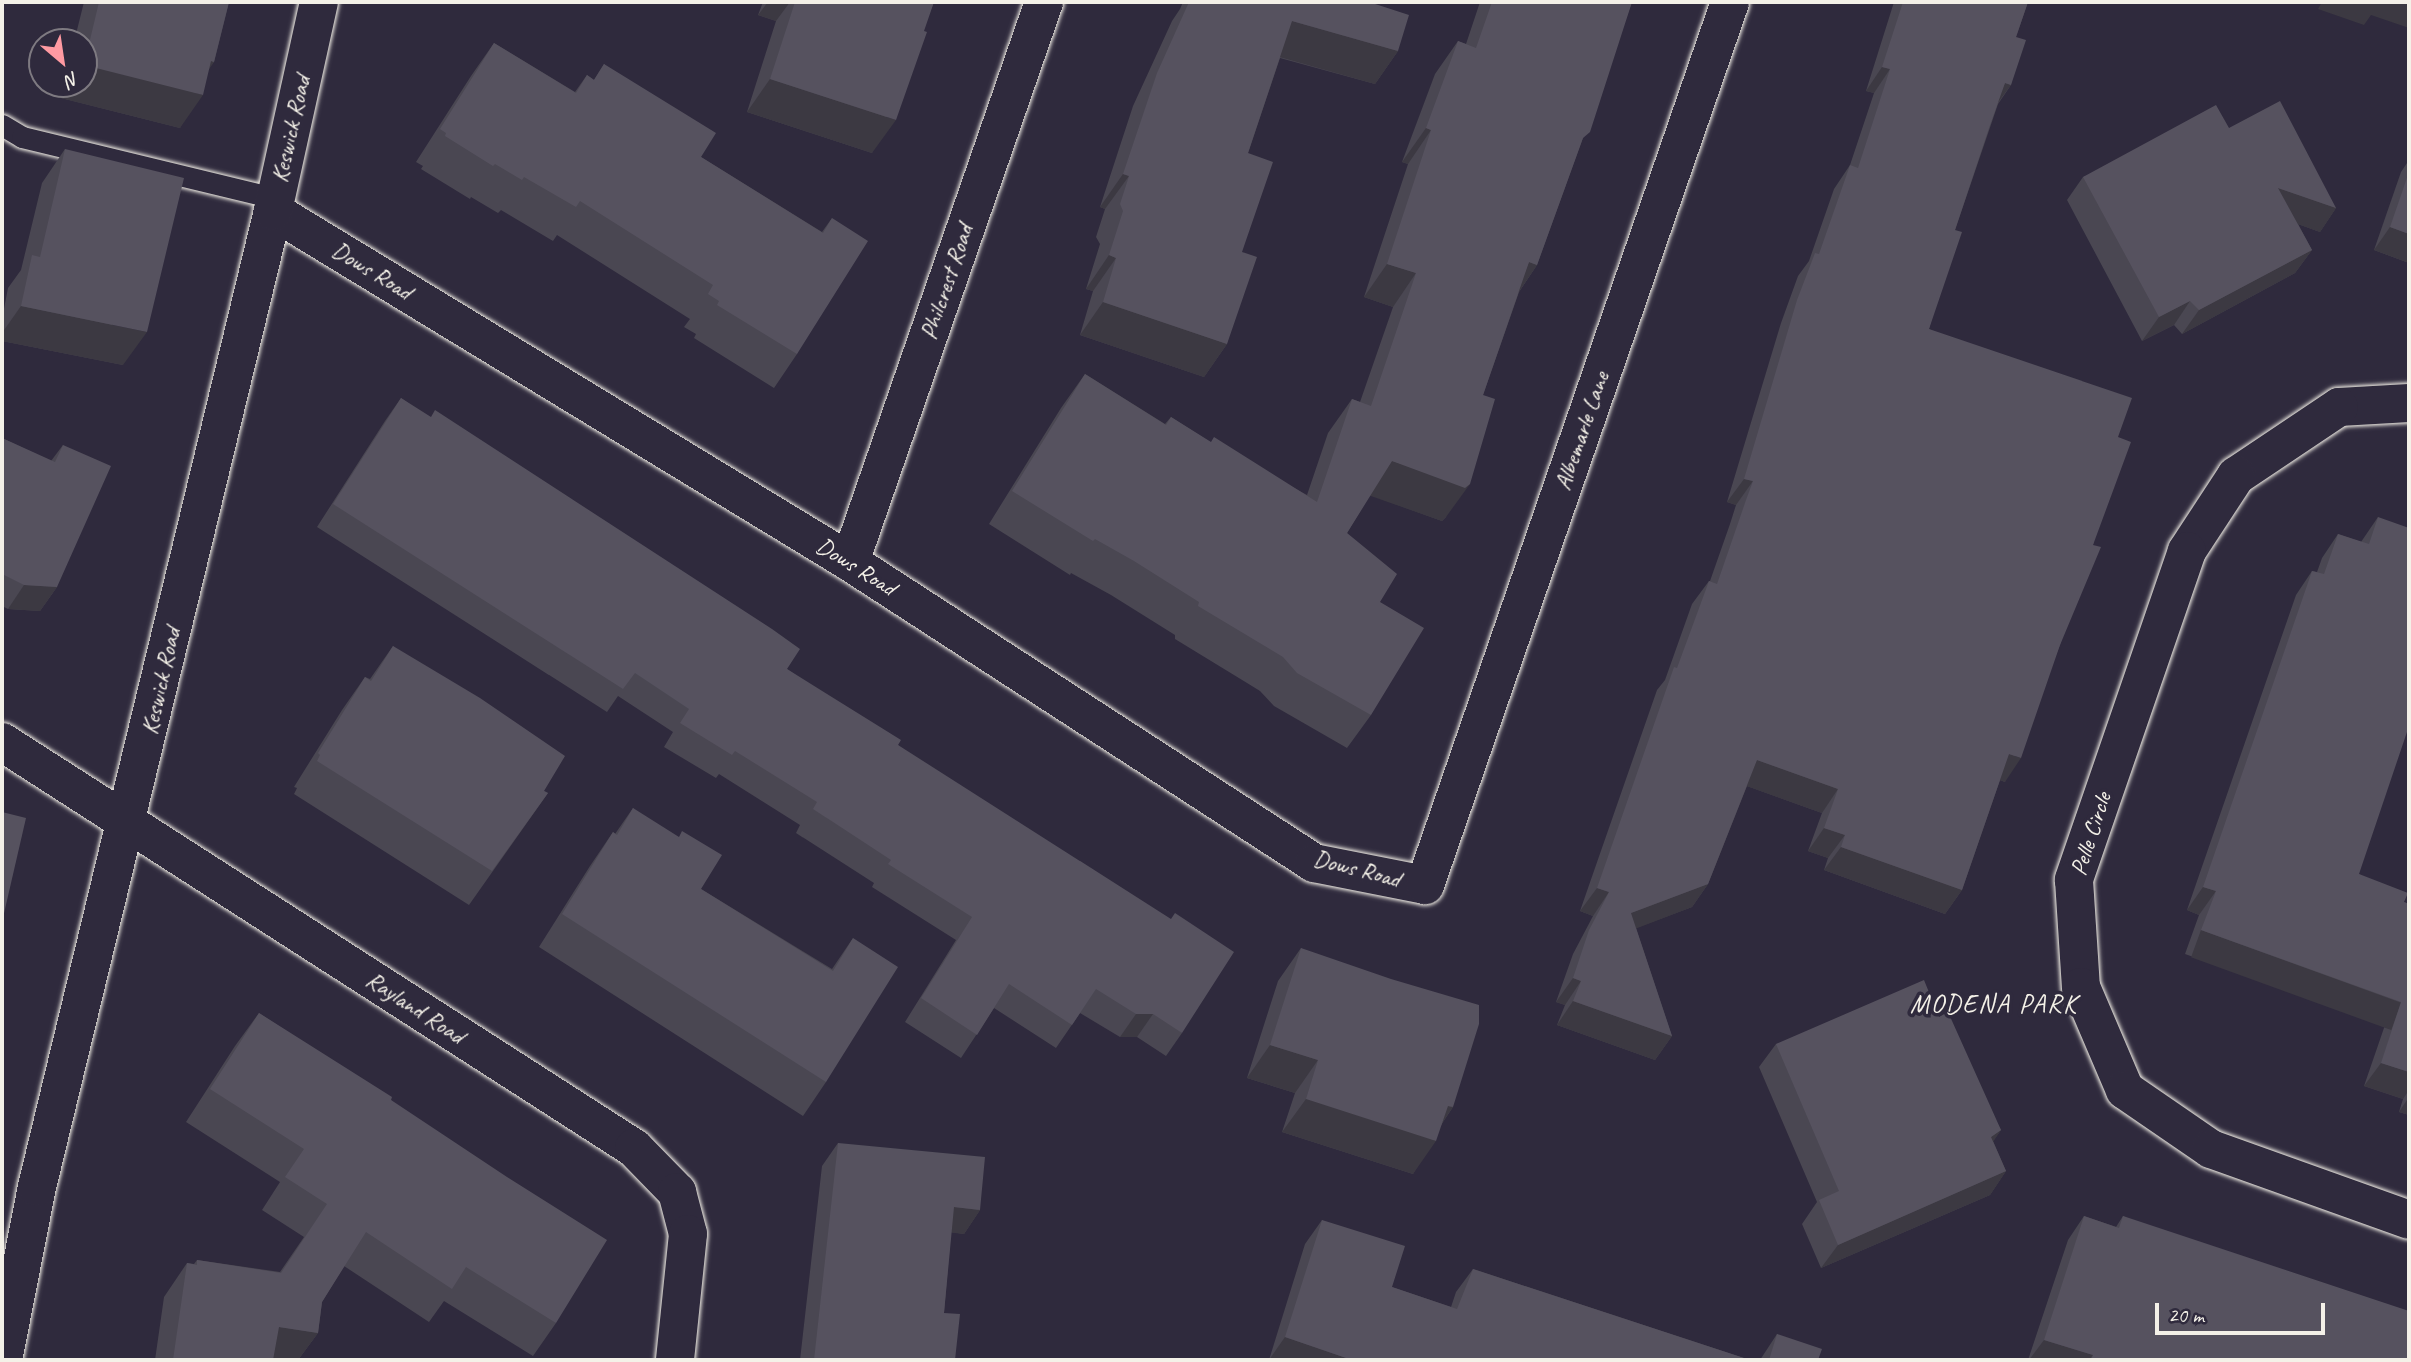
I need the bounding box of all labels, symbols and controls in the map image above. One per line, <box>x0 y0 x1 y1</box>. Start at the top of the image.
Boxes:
north arrow <box>28 28 98 98</box>
text: N <box>61 66 83 93</box>
street label: Keswick Road <box>265 73 317 185</box>
street label: Philcrest Road <box>914 221 980 343</box>
street label: Dows Road <box>326 236 418 306</box>
street label: Albemarle Lane <box>1548 368 1616 494</box>
street label: Dows Road <box>811 531 901 603</box>
street label: Keswick Road <box>135 625 187 737</box>
street label: Pelle Circle <box>2064 789 2118 879</box>
street label: Dows Road <box>1310 844 1404 894</box>
street label: Rayland Road <box>361 966 469 1050</box>
district label: MODENA PARK <box>1912 988 2076 1020</box>
scale bar <box>2159 1288 2329 1332</box>
text: 20 m <box>2168 1302 2204 1328</box>

